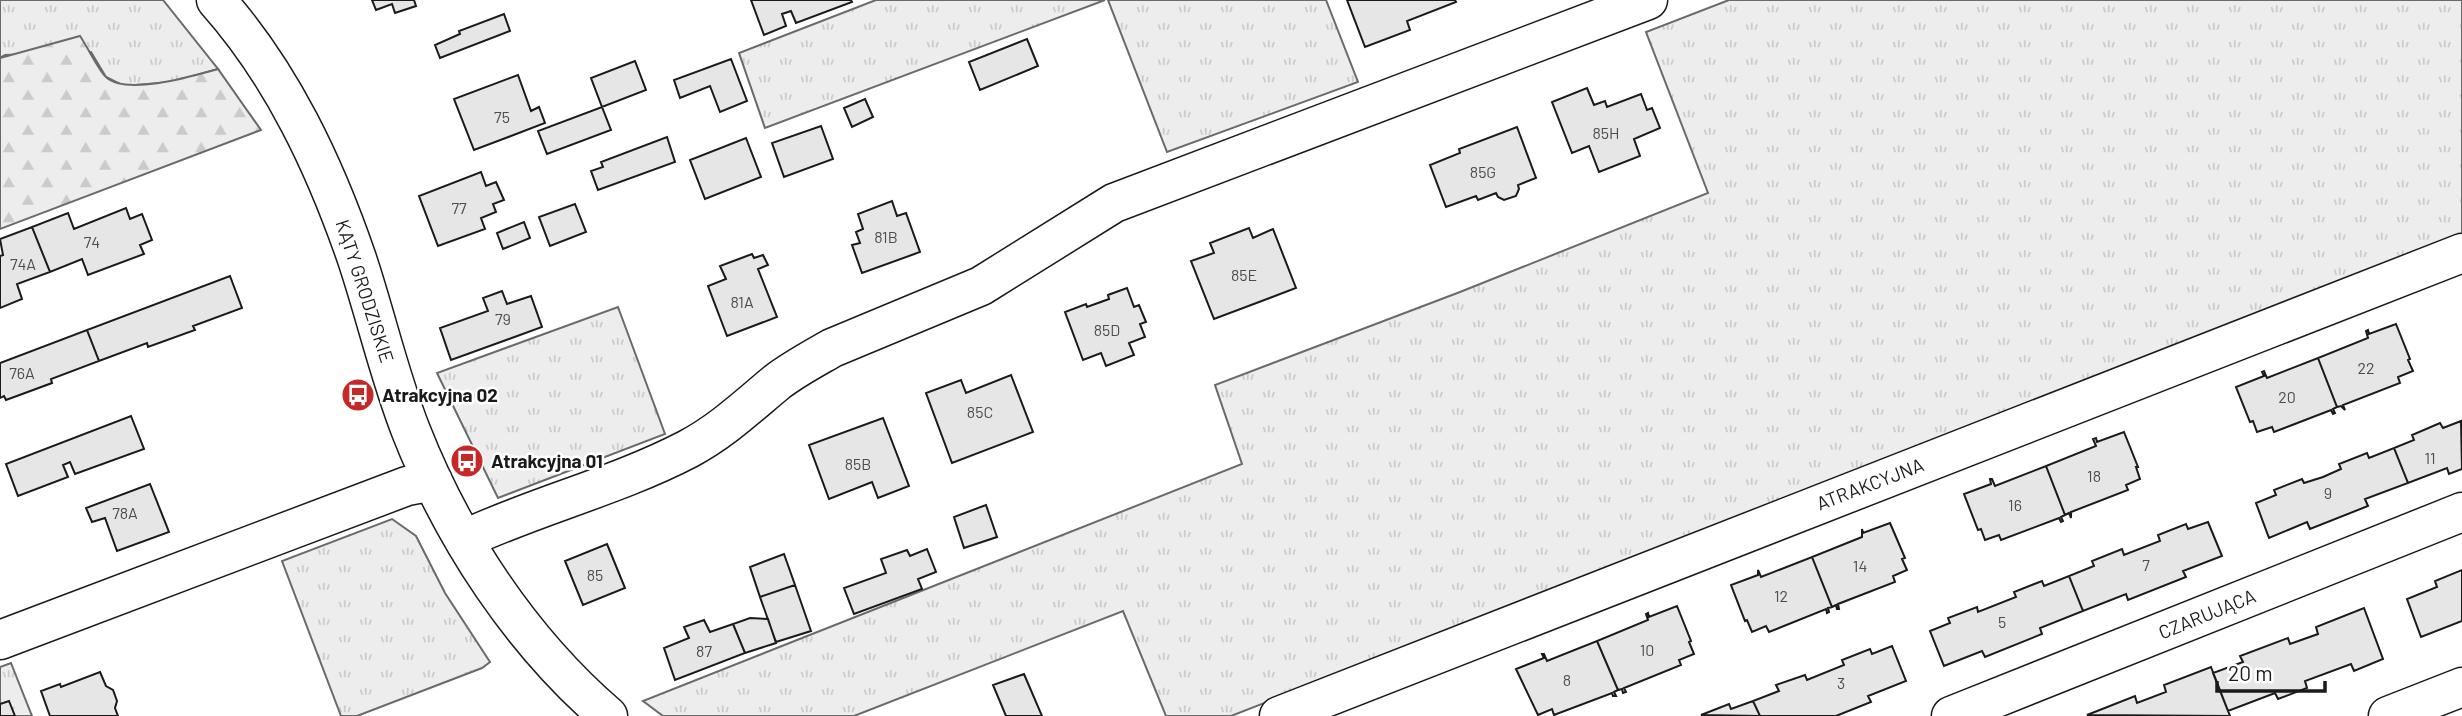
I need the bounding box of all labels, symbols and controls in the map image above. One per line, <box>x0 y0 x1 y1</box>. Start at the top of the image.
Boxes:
house number: 75 <box>494 107 510 126</box>
house number: 85H <box>1592 123 1620 142</box>
house number: 85G <box>1470 162 1496 181</box>
house number: 77 <box>451 198 467 217</box>
street label: KĄTY GRODZISKIE <box>331 216 399 365</box>
house number: 81B <box>874 227 898 246</box>
house number: 74 <box>84 232 100 251</box>
house number: 74A <box>10 254 36 273</box>
house number: 85E <box>1231 265 1257 284</box>
house number: 81A <box>730 292 754 311</box>
house number: 79 <box>495 309 511 328</box>
house number: 85D <box>1094 320 1120 339</box>
house number: 22 <box>2357 358 2375 377</box>
house number: 76A <box>9 363 35 382</box>
bus stop icon: Atrakcyjna 02 <box>339 376 377 414</box>
place label: Atrakcyjna 02 <box>382 383 498 406</box>
house number: 20 <box>2278 387 2296 406</box>
house number: 85C <box>967 402 993 421</box>
bus stop icon: Atrakcyjna 01 <box>448 442 486 480</box>
house number: 11 <box>2424 448 2436 467</box>
place label: Atrakcyjna 01 <box>491 449 603 472</box>
street label: ATRAKCYJNA <box>1813 453 1927 515</box>
house number: 85B <box>845 454 871 473</box>
house number: 18 <box>2087 466 2101 485</box>
house number: 9 <box>2324 483 2332 502</box>
house number: 16 <box>2008 495 2022 514</box>
house number: 78A <box>112 503 138 522</box>
house number: 7 <box>2142 555 2150 574</box>
house number: 14 <box>1853 556 1867 575</box>
house number: 85 <box>587 565 603 584</box>
street label: CZARUJĄCA <box>2155 584 2259 643</box>
house number: 12 <box>1774 586 1788 605</box>
house number: 5 <box>1998 612 2006 631</box>
house number: 10 <box>1640 640 1654 659</box>
house number: 87 <box>696 641 712 660</box>
scale bar <box>2217 650 2326 694</box>
text: 20 m <box>2228 660 2273 685</box>
house number: 8 <box>1563 670 1571 689</box>
house number: 3 <box>1837 673 1845 692</box>

